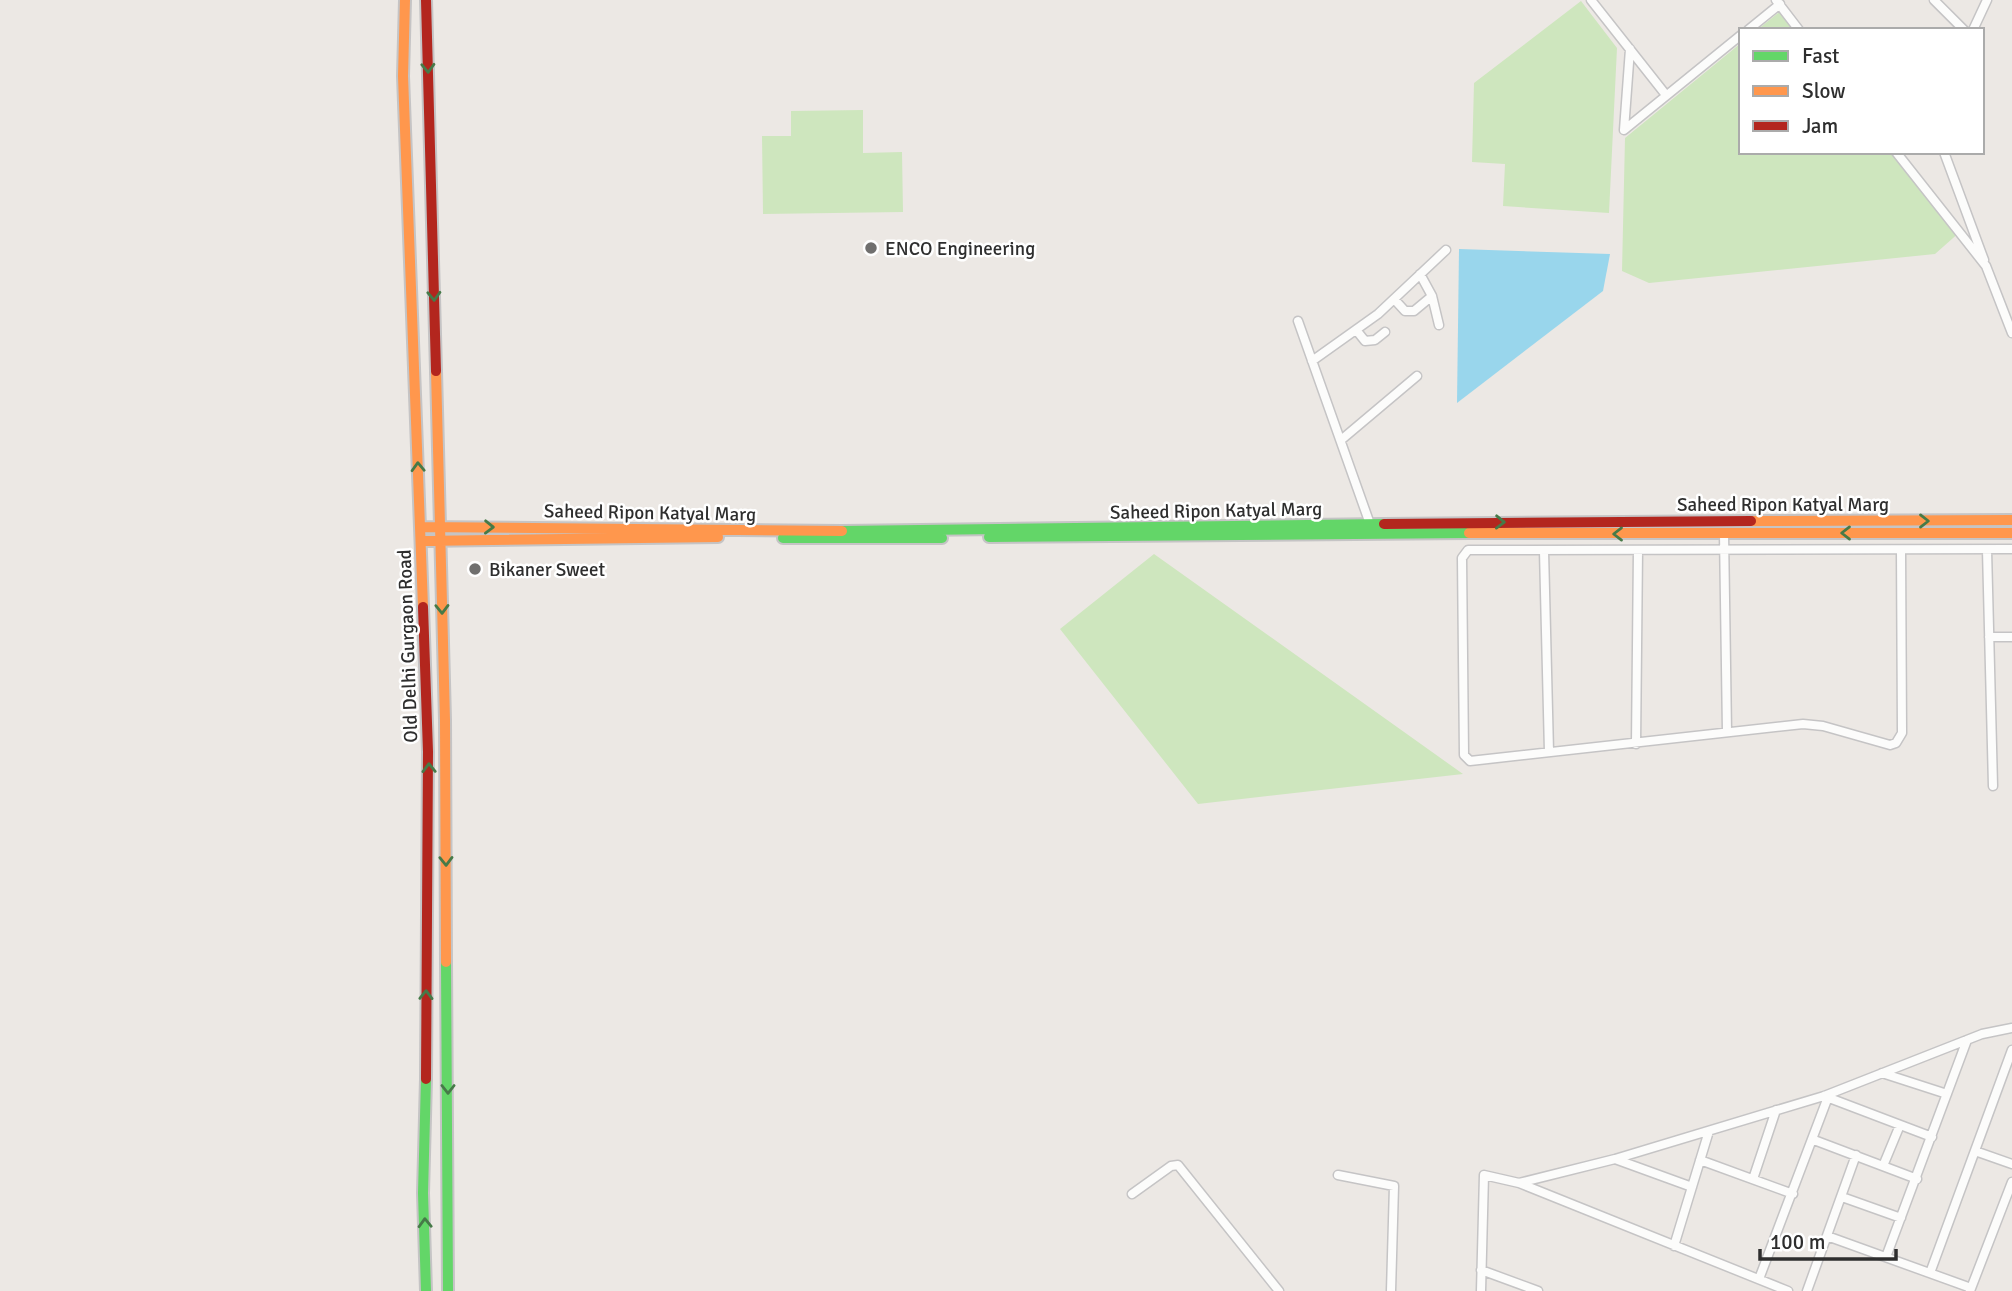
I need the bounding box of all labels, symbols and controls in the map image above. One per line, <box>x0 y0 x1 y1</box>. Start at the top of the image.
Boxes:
legend <box>1739 28 1984 154</box>
text: Fast <box>1802 43 1839 69</box>
one-way arrow <box>420 63 436 74</box>
text: Slow <box>1802 78 1846 104</box>
text: Jam <box>1802 113 1838 139</box>
place label: ENCO Engineering <box>885 237 1035 261</box>
marker: ENCO Engineering <box>863 240 879 256</box>
one-way arrow <box>427 290 442 301</box>
one-way arrow <box>411 461 426 472</box>
street label: Saheed Ripon Katyal Marg <box>1677 493 1889 517</box>
street label: Saheed Ripon Katyal Marg <box>1110 497 1322 525</box>
street label: Saheed Ripon Katyal Marg <box>544 499 756 527</box>
one-way arrow <box>1919 513 1930 529</box>
one-way arrow <box>1496 514 1506 530</box>
one-way arrow <box>484 519 495 535</box>
one-way arrow <box>1840 525 1851 541</box>
one-way arrow <box>1613 526 1623 542</box>
street label: Old Delhi Gurgaon Road <box>393 549 423 743</box>
place label: Bikaner Sweet <box>489 558 606 582</box>
marker: Bikaner Sweet <box>467 561 483 577</box>
one-way arrow <box>434 604 450 615</box>
one-way arrow <box>421 762 436 773</box>
one-way arrow <box>438 856 454 867</box>
one-way arrow <box>418 990 434 1000</box>
one-way arrow <box>440 1084 456 1094</box>
one-way arrow <box>417 1217 432 1228</box>
scale bar <box>1760 1218 1896 1262</box>
text: 100 m <box>1770 1229 1825 1255</box>

